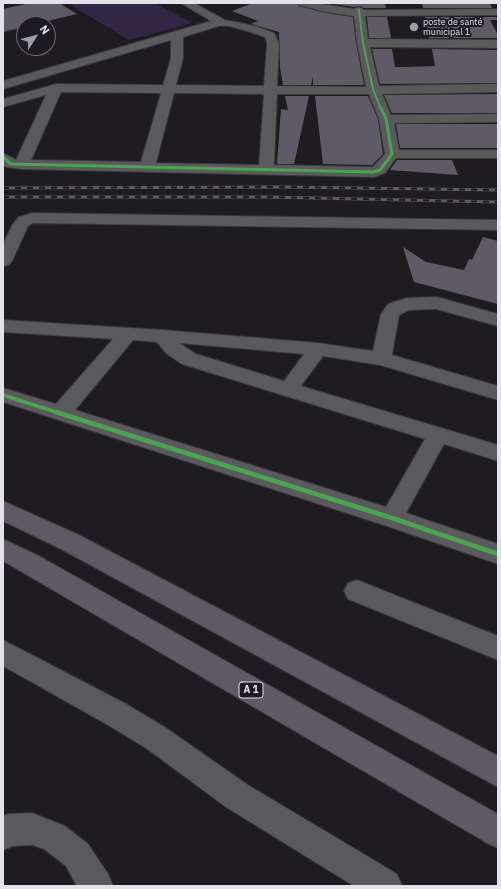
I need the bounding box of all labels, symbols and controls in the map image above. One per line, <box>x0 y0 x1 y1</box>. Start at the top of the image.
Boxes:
north arrow <box>16 16 56 56</box>
place label: poste de santé municipal 1 <box>423 17 482 38</box>
marker: poste de santé municipal 1 <box>408 21 420 33</box>
text: N <box>37 22 53 37</box>
road number: A 1 <box>239 682 263 698</box>

